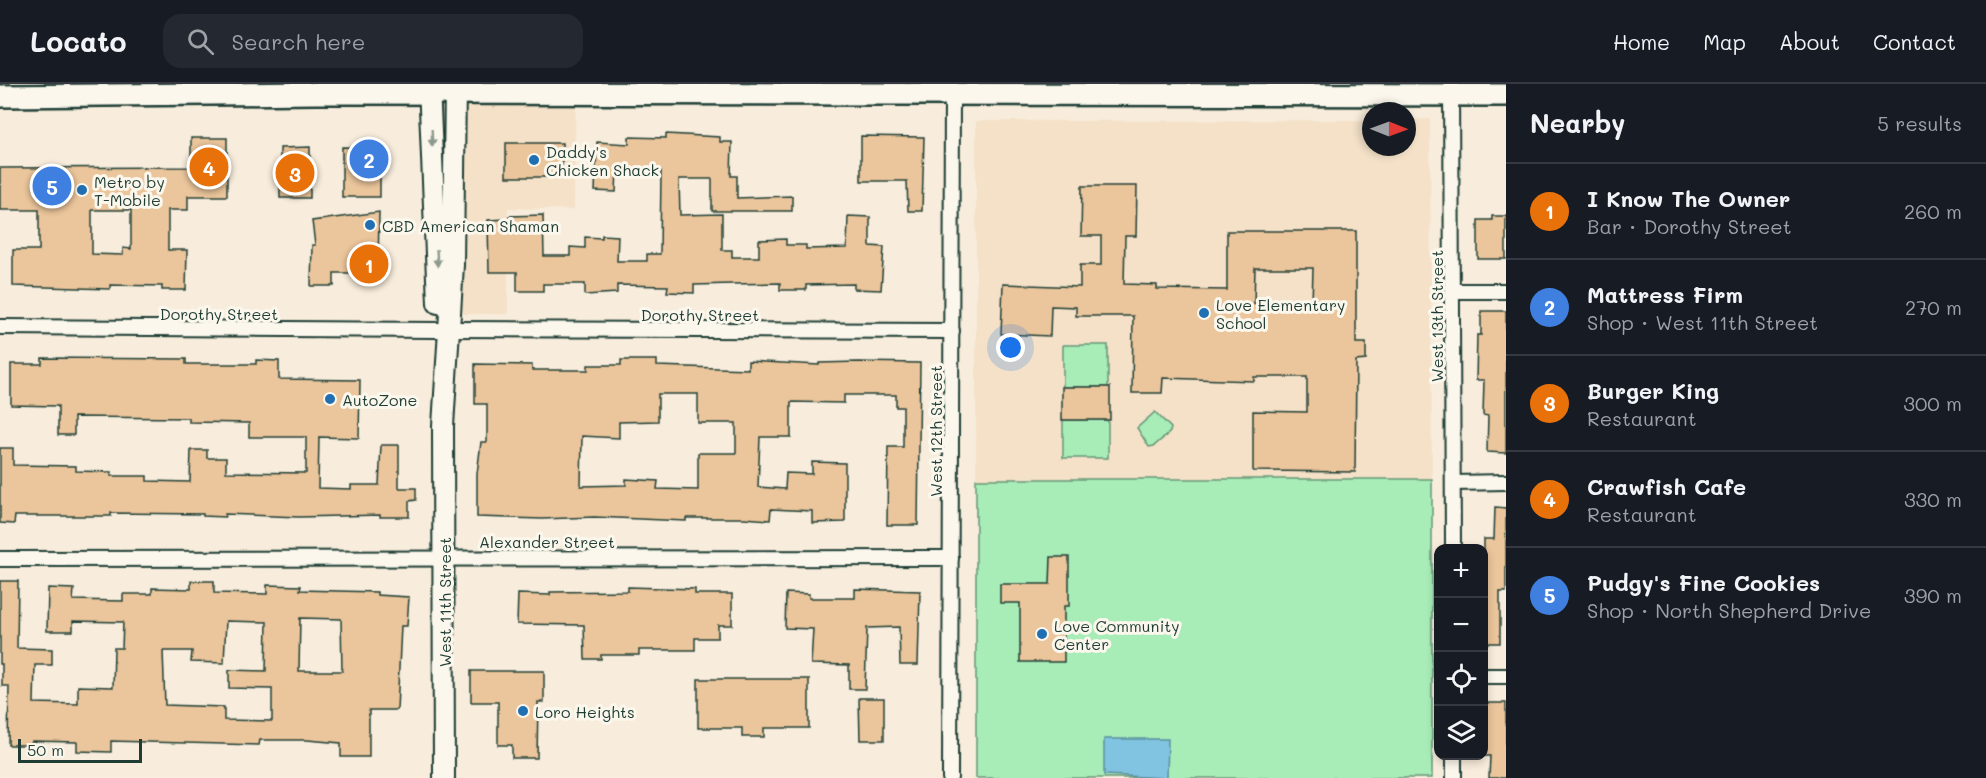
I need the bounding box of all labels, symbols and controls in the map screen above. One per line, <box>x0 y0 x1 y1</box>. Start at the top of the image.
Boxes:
search box <box>163 14 583 68</box>
text: Locato <box>30 23 127 59</box>
icon: search <box>184 25 217 58</box>
text: Search here <box>232 27 365 56</box>
text: Home <box>1613 28 1670 55</box>
text: Map <box>1703 28 1746 55</box>
text: About <box>1779 28 1840 55</box>
text: Contact <box>1873 28 1956 55</box>
north arrow <box>1362 102 1416 156</box>
text: Nearby <box>1530 106 1625 140</box>
text: 5 results <box>1877 110 1962 136</box>
one-way arrow <box>427 128 436 147</box>
pin: 2 <box>350 136 388 182</box>
place label: Daddy's Chicken Shack <box>546 141 659 180</box>
pin: 4 <box>190 144 228 190</box>
pin: 3 <box>276 150 314 196</box>
marker: Daddy's Chicken Shack <box>527 153 541 167</box>
pin: 5 <box>32 164 72 208</box>
place label: Metro by T-Mobile <box>94 171 165 210</box>
marker: Metro by T-Mobile <box>75 183 89 197</box>
text: I Know The Owner <box>1587 184 1790 213</box>
text: 1 <box>1545 198 1554 224</box>
text: 260 m <box>1904 198 1962 224</box>
text: Bar · Dorothy Street <box>1587 213 1792 239</box>
place label: CBD American Shaman <box>382 215 559 236</box>
marker: CBD American Shaman <box>363 218 377 232</box>
pin: 1 <box>350 242 388 286</box>
one-way arrow <box>433 249 442 268</box>
street label: West 13th Street <box>1426 250 1447 382</box>
text: Mattress Firm <box>1587 280 1743 309</box>
place label: Love Elementary School <box>1216 294 1345 333</box>
text: 2 <box>1544 294 1555 320</box>
text: 270 m <box>1905 294 1962 320</box>
street label: Dorothy Street <box>160 303 278 324</box>
street label: Dorothy Street <box>641 304 759 325</box>
marker: Love Elementary School <box>1197 306 1211 320</box>
text: Shop · West 11th Street <box>1587 309 1818 335</box>
your location <box>996 333 1025 362</box>
street label: West 12th Street <box>925 365 946 497</box>
text: Burger King <box>1587 376 1719 405</box>
place label: AutoZone <box>342 389 417 410</box>
text: 3 <box>1544 390 1556 416</box>
text: 300 m <box>1903 390 1962 416</box>
marker: AutoZone <box>323 392 337 406</box>
text: Restaurant <box>1587 405 1697 431</box>
text: Crawfish Cafe <box>1587 472 1746 501</box>
text: 4 <box>1543 486 1556 512</box>
text: 330 m <box>1904 486 1962 512</box>
text: Restaurant <box>1587 501 1697 527</box>
street label: Alexander Street <box>479 531 615 552</box>
street label: West 11th Street <box>434 537 455 667</box>
map controls <box>1434 544 1488 760</box>
button: + <box>1434 544 1488 598</box>
text: Pudgy's Fine Cookies <box>1587 568 1820 597</box>
text: 5 <box>1544 582 1555 608</box>
text: 390 m <box>1904 582 1962 608</box>
text: Shop · North Shepherd Drive <box>1587 597 1871 623</box>
button: − <box>1434 598 1488 652</box>
place label: Love Community Center <box>1054 615 1180 654</box>
marker: Love Community Center <box>1035 627 1049 641</box>
button: locate <box>1434 652 1488 706</box>
place label: Loro Heights <box>535 701 635 722</box>
marker: Loro Heights <box>516 704 530 718</box>
button: layers <box>1434 706 1488 760</box>
scale bar <box>18 736 142 764</box>
text: 50 m <box>27 739 64 760</box>

